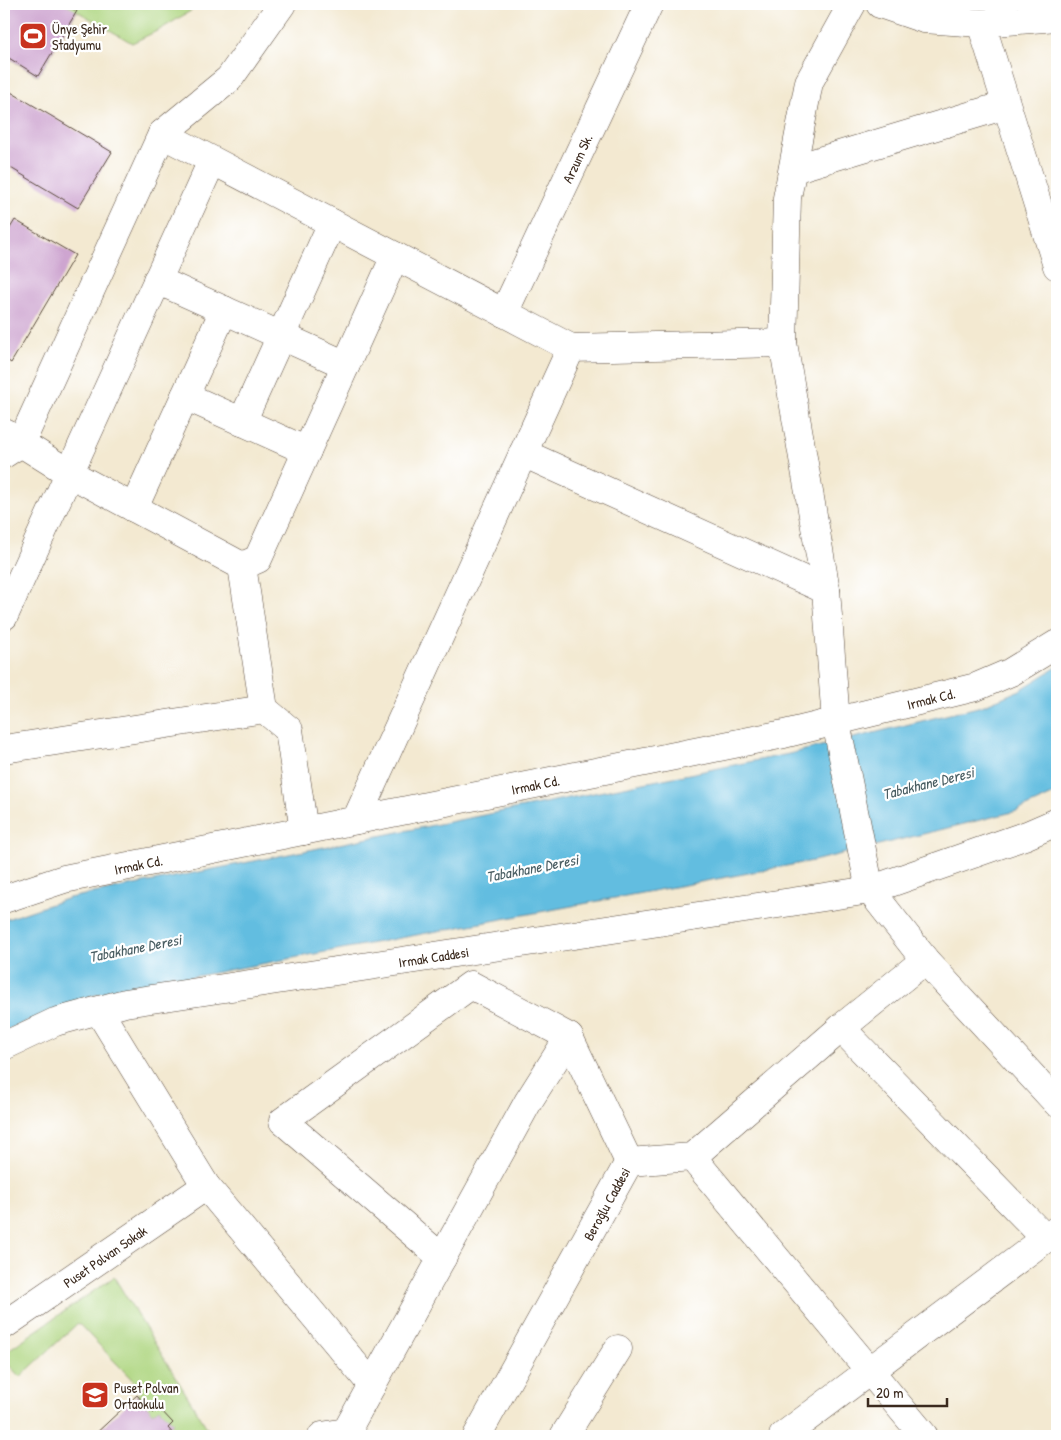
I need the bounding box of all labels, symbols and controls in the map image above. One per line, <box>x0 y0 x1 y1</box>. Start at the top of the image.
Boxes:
place label: Ünye Şehir Stadyumu <box>52 19 108 55</box>
sports icon: Ünye Şehir Stadyumu <box>18 21 48 51</box>
street label: Arzum Sk. <box>557 131 596 186</box>
street label: Irmak Cd. <box>905 683 957 713</box>
water label: Tabakhane Deresi <box>880 761 978 805</box>
street label: Irmak Cd. <box>509 770 561 798</box>
water label: Tabakhane Deresi <box>484 848 582 887</box>
street label: Irmak Cd. <box>112 850 164 878</box>
water label: Tabakhane Deresi <box>87 928 185 967</box>
street label: Irmak Caddesi <box>397 941 470 971</box>
street label: Beroğlu Caddesi <box>578 1163 634 1243</box>
street label: Puset Polvan Sokak <box>59 1220 150 1291</box>
scale bar <box>868 1375 947 1407</box>
place label: Puset Polvan Ortaokulu <box>114 1378 179 1413</box>
school or university icon: Puset Polvan Ortaokulu <box>80 1380 110 1410</box>
text: 20 m <box>876 1382 903 1403</box>

